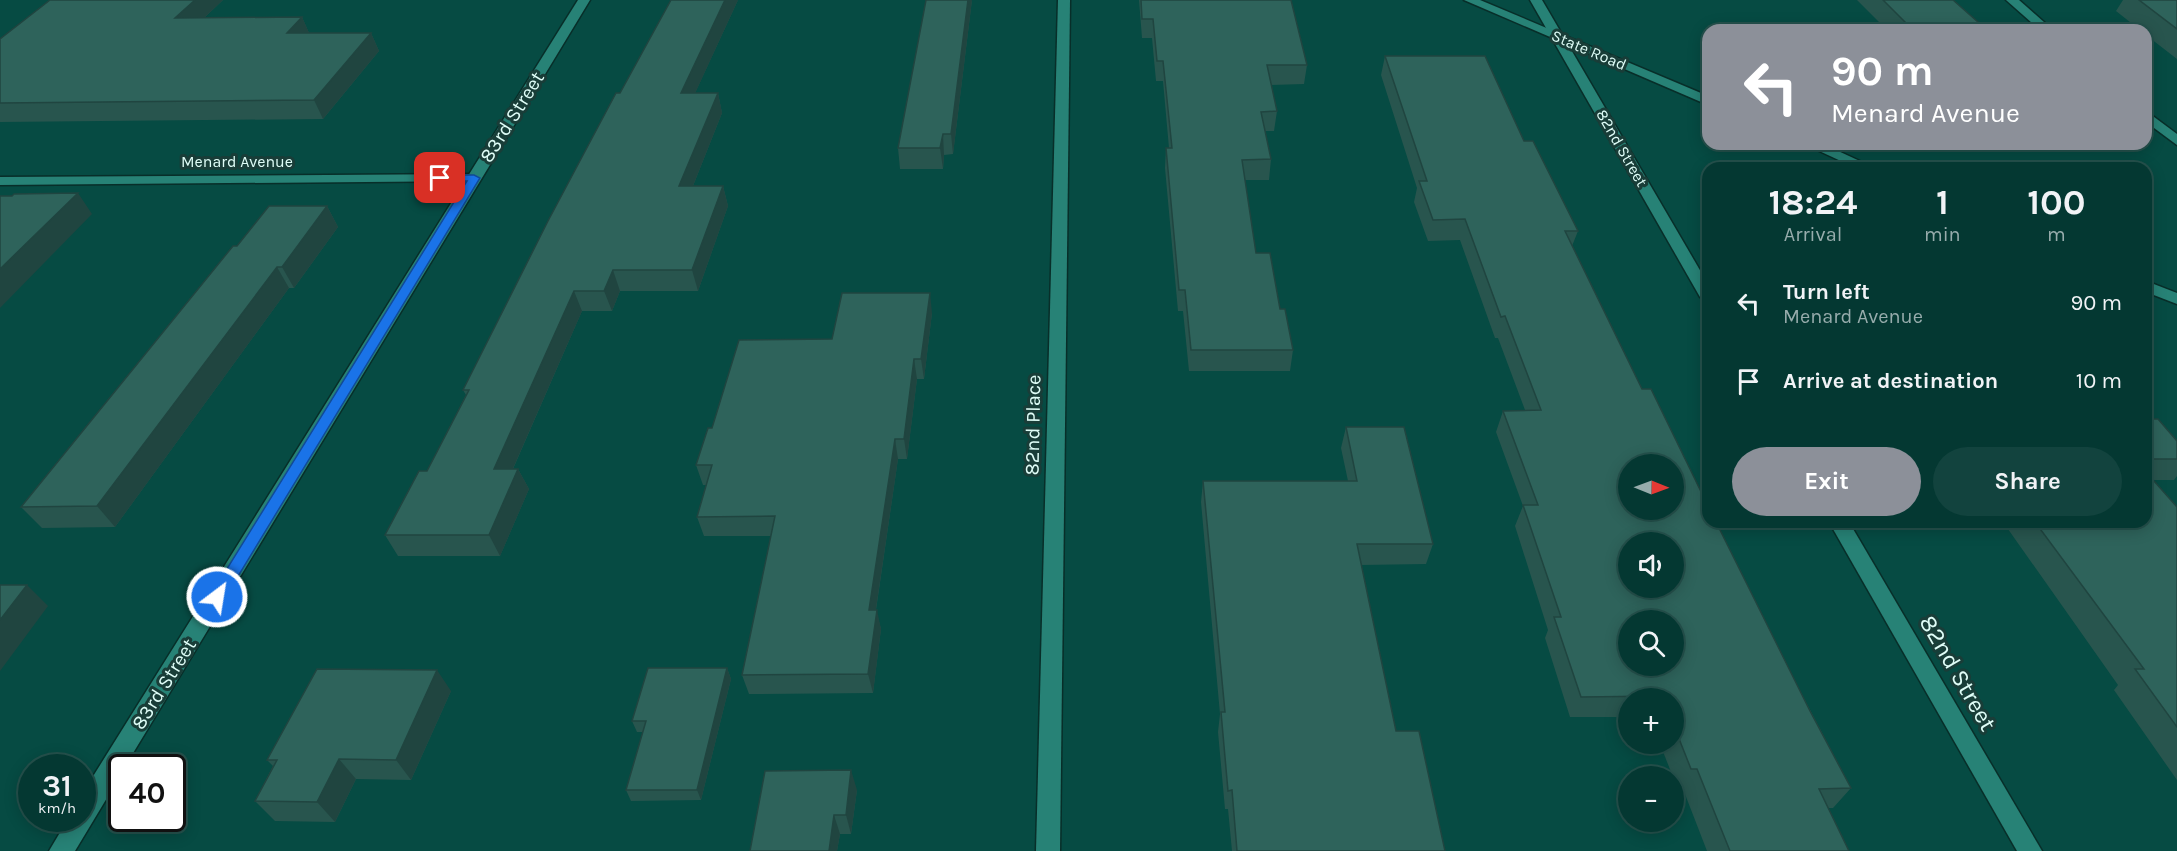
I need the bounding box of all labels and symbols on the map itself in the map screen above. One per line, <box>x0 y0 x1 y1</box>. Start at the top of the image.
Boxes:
street label: State Road <box>1549 26 1629 74</box>
street label: 83rd Street <box>475 67 549 167</box>
street label: 82nd Street <box>1592 106 1652 190</box>
street label: Menard Avenue <box>181 152 293 171</box>
pin <box>414 152 465 203</box>
street label: 82nd Place <box>1021 374 1045 476</box>
north arrow <box>1618 454 1684 520</box>
position arrow <box>185 565 249 629</box>
street label: 82nd Street <box>1914 610 2002 736</box>
street label: 83rd Street <box>127 634 201 734</box>
speed limit sign: 40 <box>108 754 186 832</box>

